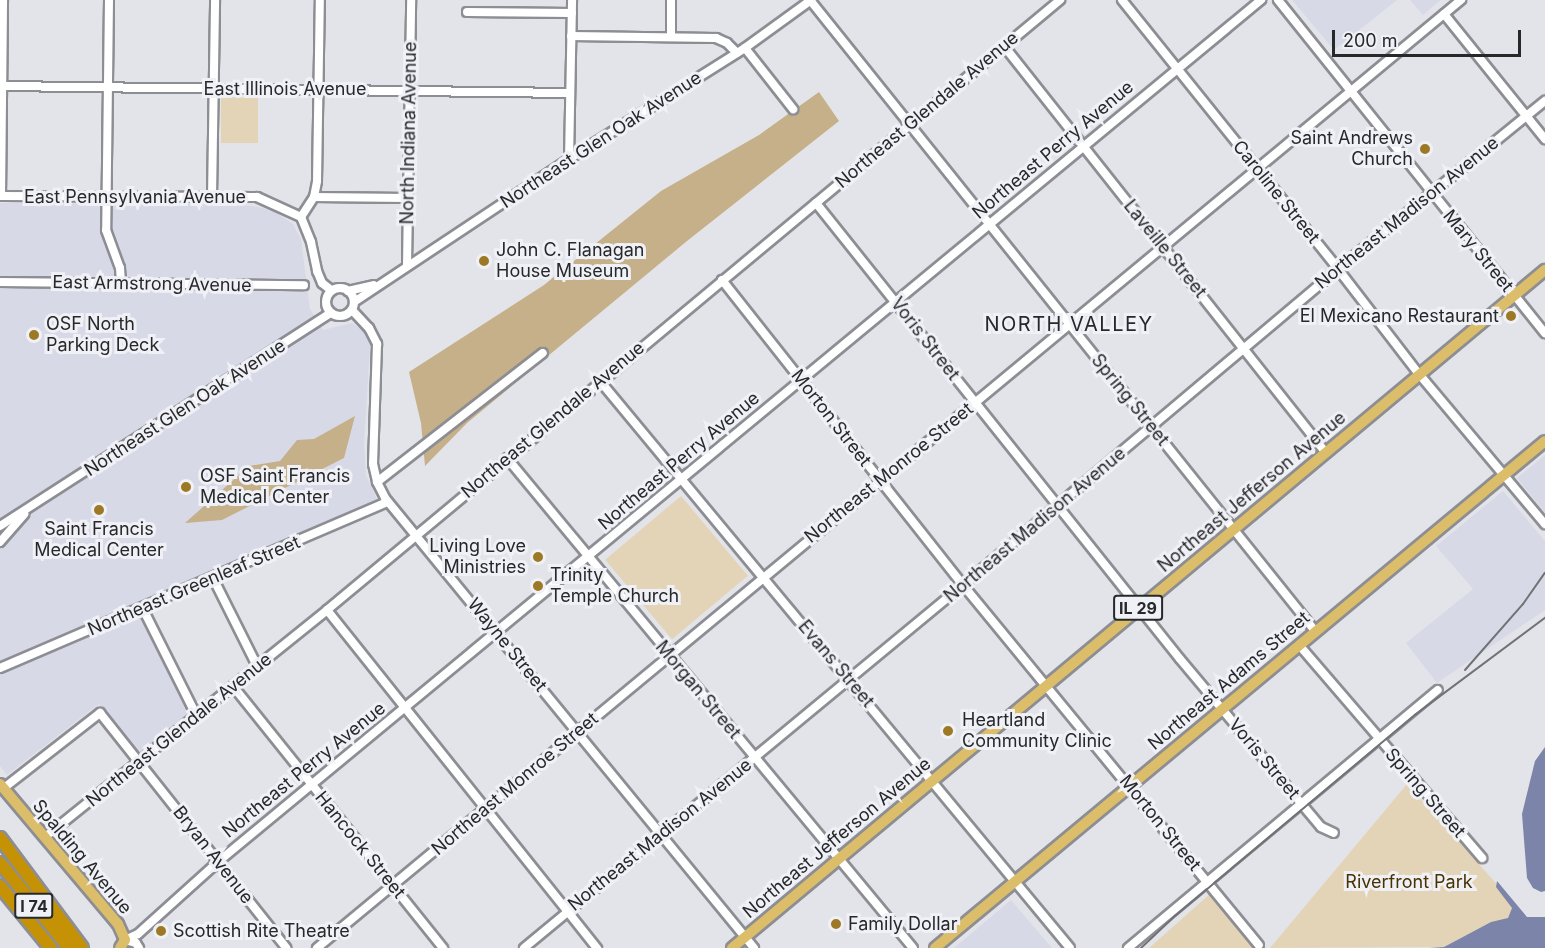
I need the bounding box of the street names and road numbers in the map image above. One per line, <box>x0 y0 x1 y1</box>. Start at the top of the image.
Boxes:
street label: Northeast Glendale Avenue <box>831 27 1023 193</box>
street label: North Indiana Avenue <box>397 41 421 225</box>
street label: Northeast Glen Oak Avenue <box>496 67 706 213</box>
street label: Northeast Perry Avenue <box>968 76 1138 224</box>
street label: East Illinois Avenue <box>204 78 366 100</box>
street label: Northeast Madison Avenue <box>1311 132 1503 294</box>
street label: Caroline Street <box>1228 136 1324 248</box>
street label: East Pennsylvania Avenue <box>24 186 246 208</box>
street label: Laveille Street <box>1119 196 1211 302</box>
street label: Mary Street <box>1438 206 1518 296</box>
street label: East Armstrong Avenue <box>52 271 252 297</box>
street label: Voris Street <box>886 293 964 385</box>
street label: Northeast Glen Oak Avenue <box>80 335 290 481</box>
street label: Northeast Glendale Avenue <box>457 337 649 503</box>
street label: Spring Street <box>1087 350 1173 450</box>
street label: Morton Street <box>786 365 876 471</box>
street label: Northeast Perry Avenue <box>594 387 764 535</box>
street label: Northeast Monroe Street <box>800 398 978 548</box>
street label: Northeast Jefferson Avenue <box>1154 407 1350 577</box>
street label: Northeast Madison Avenue <box>940 443 1130 607</box>
street label: Northeast Greenleaf Street <box>85 531 303 641</box>
street label: Wayne Street <box>463 594 551 696</box>
road number: IL 29 <box>1112 595 1164 621</box>
street label: Northeast Adams Street <box>1144 607 1314 755</box>
street label: Evans Street <box>793 616 879 712</box>
street label: Morgan Street <box>651 637 745 743</box>
street label: Northeast Glendale Avenue <box>82 648 276 812</box>
street label: Northeast Perry Avenue <box>218 698 390 842</box>
street label: Northeast Monroe Street <box>427 708 603 860</box>
street label: Voris Street <box>1224 714 1304 804</box>
street label: Spring Street <box>1380 744 1470 842</box>
street label: Northeast Jefferson Avenue <box>739 753 935 923</box>
street label: Northeast Madison Avenue <box>564 754 756 916</box>
street label: Morton Street <box>1115 771 1205 875</box>
street label: Hancock Street <box>310 787 410 903</box>
street label: Spalding Avenue <box>28 795 136 919</box>
street label: Bryan Avenue <box>168 802 258 908</box>
road number: I 74 <box>13 893 55 919</box>

